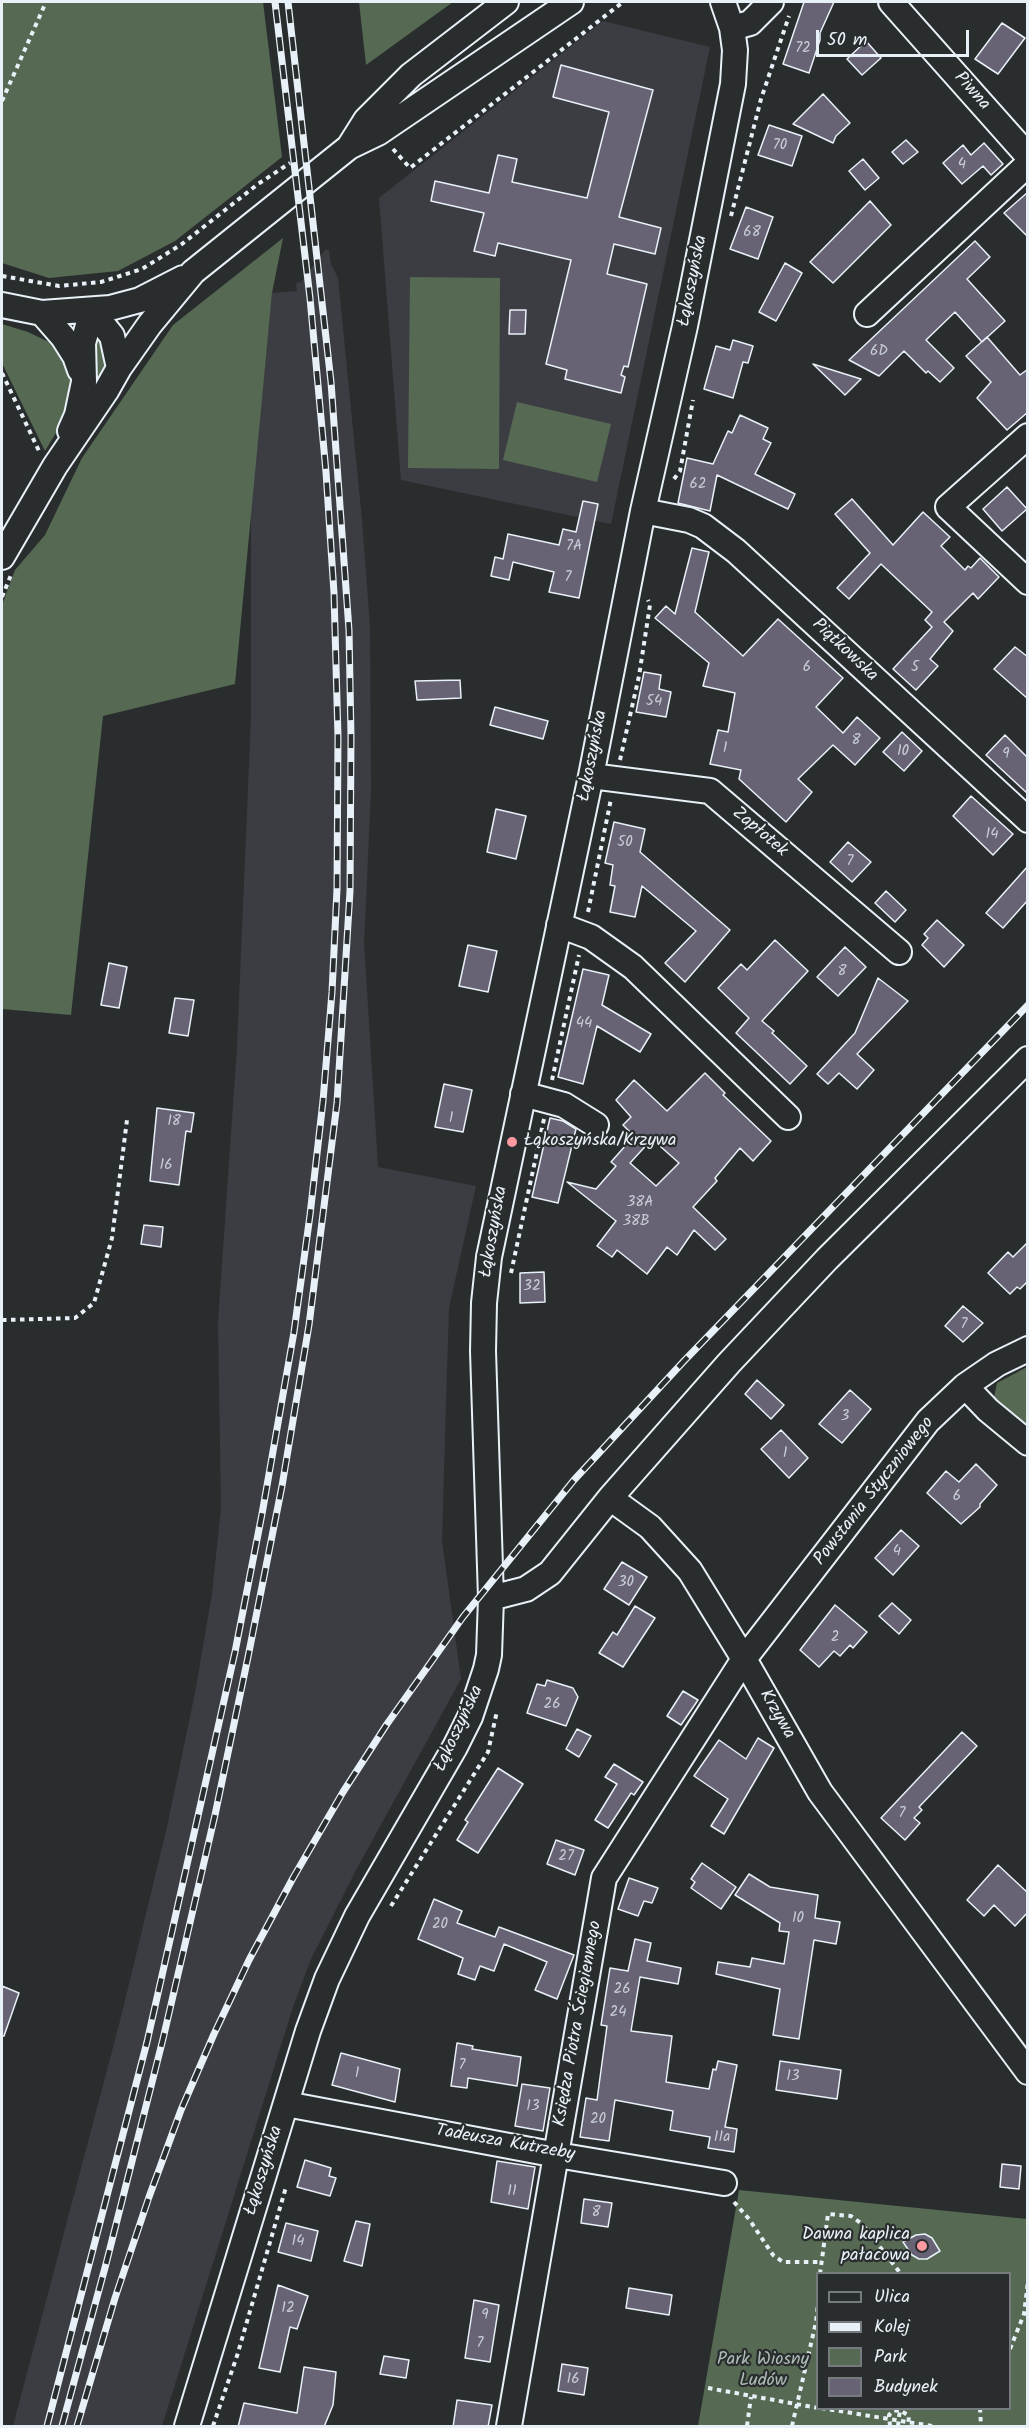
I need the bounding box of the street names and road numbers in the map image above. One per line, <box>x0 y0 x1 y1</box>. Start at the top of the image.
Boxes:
street label: Piwna <box>948 68 994 116</box>
street label: Łąkoszyńska <box>675 234 713 328</box>
street label: Piątkowska <box>806 615 882 687</box>
street label: Łąkoszyńska <box>575 709 613 803</box>
street label: Zapłotek <box>727 803 791 863</box>
street label: Łąkoszyńska <box>476 1185 514 1279</box>
street label: Powstania Styczniowego <box>810 1413 940 1571</box>
street label: Łąkoszyńska <box>431 1683 489 1775</box>
street label: Krzywa <box>753 1686 799 1744</box>
street label: Księdza Piotra Ściegiennego <box>550 1919 608 2129</box>
street label: Tadeusza Kutrzeby <box>434 2121 576 2167</box>
street label: Łąkoszyńska <box>241 2124 289 2218</box>

